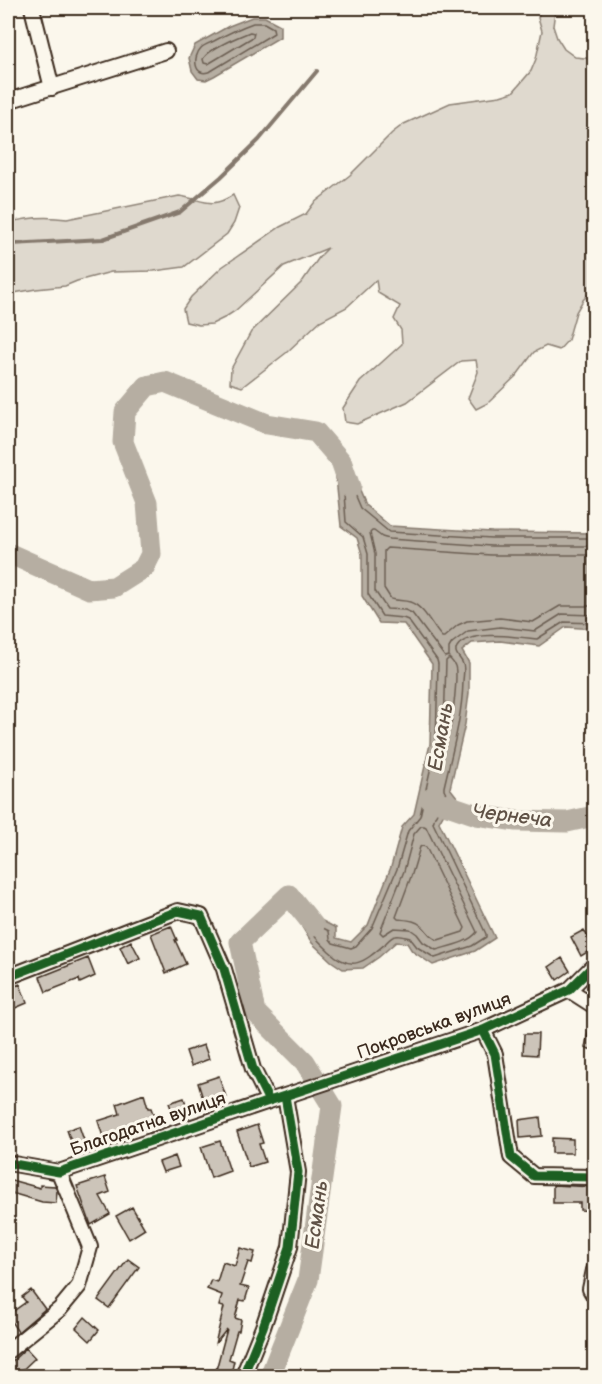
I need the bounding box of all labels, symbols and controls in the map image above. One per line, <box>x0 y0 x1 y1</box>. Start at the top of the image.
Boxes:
water label: Есмань <box>423 701 459 773</box>
water label: Чернеча <box>471 799 553 833</box>
street label: Покровська вулиця <box>354 988 514 1064</box>
street label: Благодатна вулиця <box>68 1088 228 1160</box>
water label: Есмань <box>300 1179 334 1251</box>

